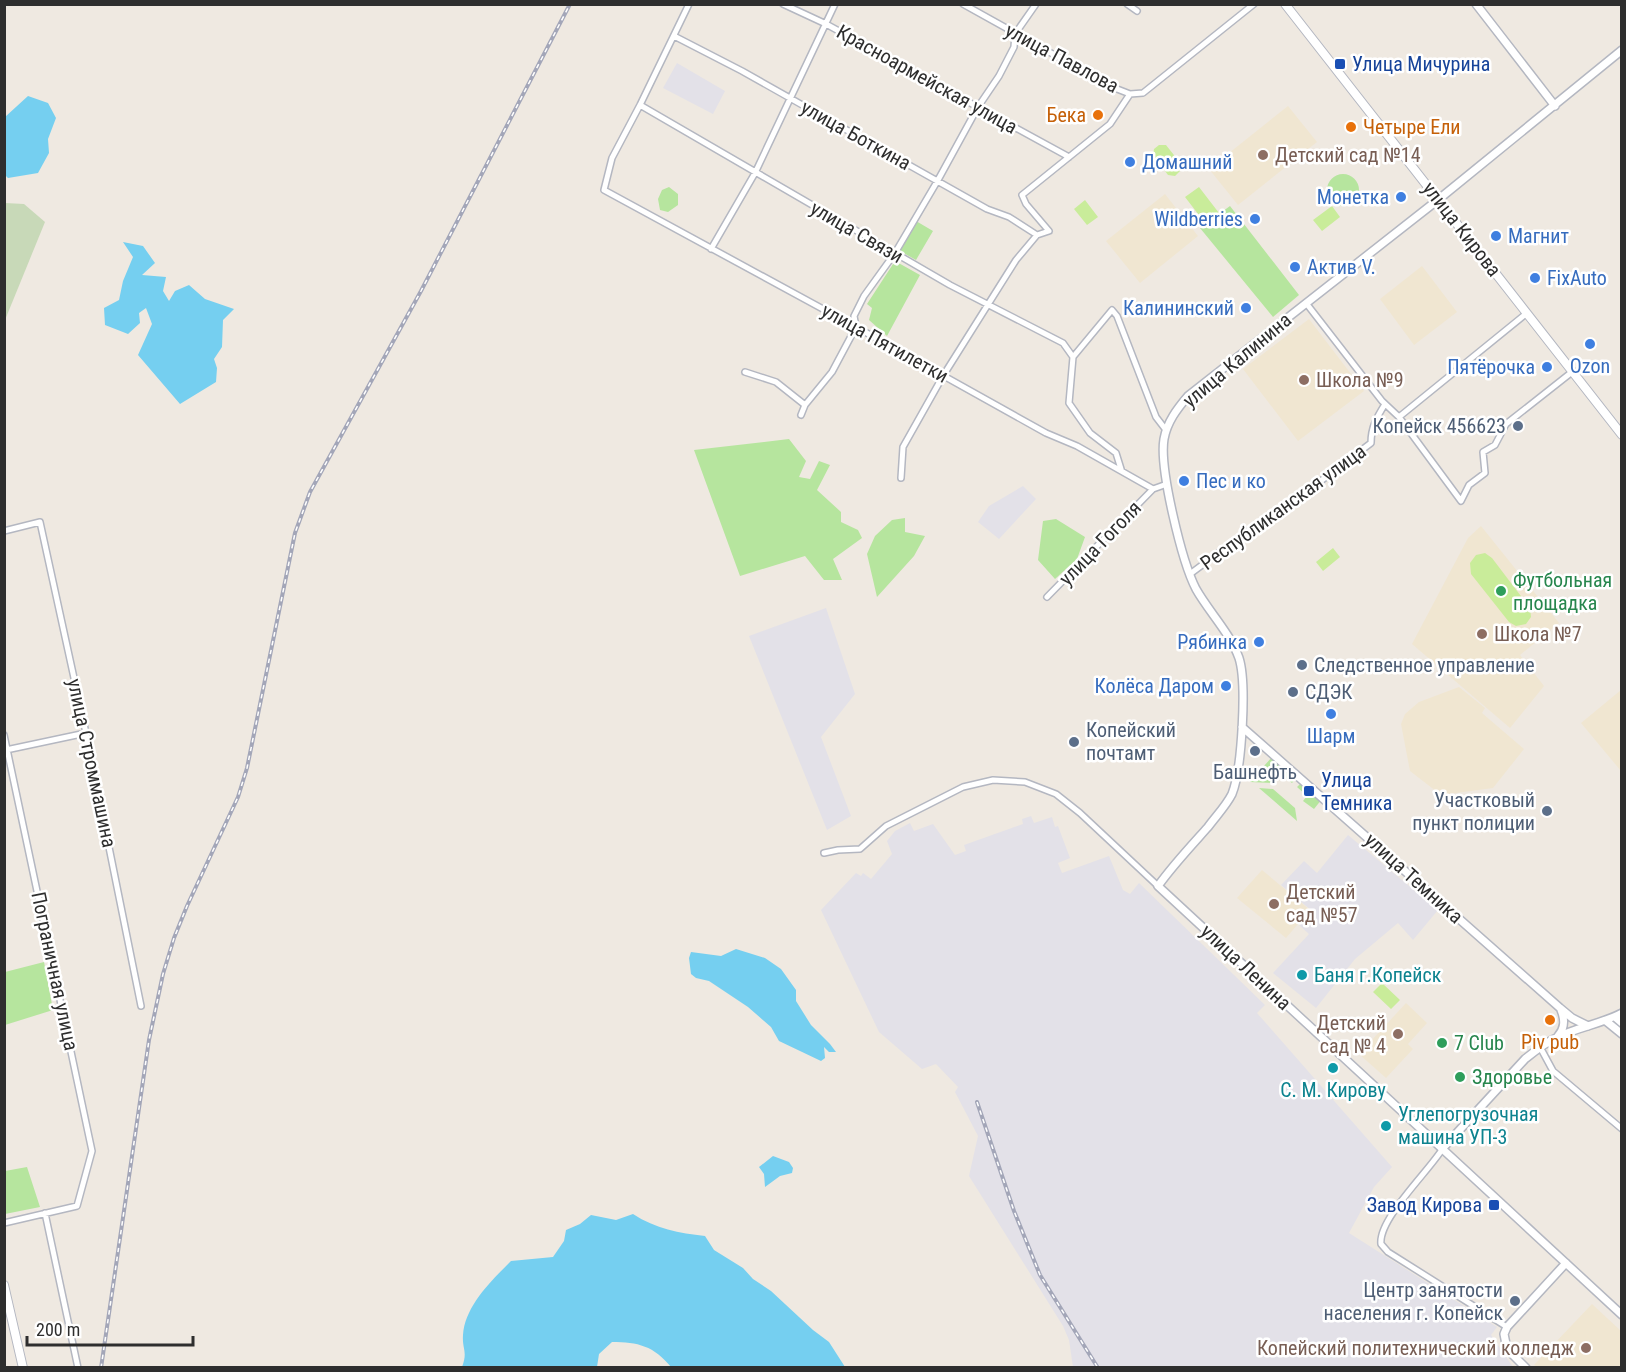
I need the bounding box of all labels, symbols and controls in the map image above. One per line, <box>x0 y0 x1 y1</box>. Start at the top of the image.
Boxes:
street label: улица Павлова <box>1001 18 1123 98</box>
street label: Красноармейская улица <box>832 19 1022 139</box>
place label: Улица Мичурина <box>1352 52 1490 76</box>
marker: Улица Мичурина <box>1333 57 1347 71</box>
street label: улица Боткина <box>797 95 915 175</box>
place label: Бека <box>1046 103 1086 127</box>
marker: Бека <box>1091 108 1105 122</box>
place label: Четыре Ели <box>1363 115 1461 139</box>
marker: Четыре Ели <box>1344 120 1358 134</box>
place label: Детский сад №14 <box>1275 143 1421 167</box>
marker: Детский сад №14 <box>1256 148 1270 162</box>
place label: Домашний <box>1142 150 1232 174</box>
marker: Домашний <box>1123 155 1137 169</box>
street label: улица Кирова <box>1418 177 1506 281</box>
place label: Монетка <box>1317 185 1389 209</box>
marker: Монетка <box>1394 190 1408 204</box>
street label: улица Связи <box>806 196 908 268</box>
place label: Wildberries <box>1154 207 1243 231</box>
marker: Wildberries <box>1248 212 1262 226</box>
place label: Магнит <box>1508 224 1569 248</box>
marker: Магнит <box>1489 229 1503 243</box>
place label: Актив V. <box>1307 255 1376 279</box>
marker: Актив V. <box>1288 260 1302 274</box>
place label: FixAuto <box>1547 266 1607 290</box>
marker: FixAuto <box>1528 271 1542 285</box>
place label: Калининский <box>1123 296 1234 320</box>
street label: улица Пятилетки <box>817 298 953 388</box>
marker: Калининский <box>1239 301 1253 315</box>
street label: улица Калинина <box>1178 308 1296 412</box>
marker: Ozon <box>1583 337 1597 351</box>
place label: Ozon <box>1570 354 1610 378</box>
place label: Пятёрочка <box>1447 355 1535 379</box>
marker: Пятёрочка <box>1540 360 1554 374</box>
place label: Школа №9 <box>1316 368 1404 392</box>
marker: Школа №9 <box>1297 373 1311 387</box>
place label: Копейск 456623 <box>1373 414 1506 438</box>
marker: Копейск 456623 <box>1511 419 1525 433</box>
street label: Республиканская улица <box>1196 439 1370 575</box>
place label: Пес и ко <box>1196 469 1266 493</box>
marker: Пес и ко <box>1177 474 1191 488</box>
street label: улица Гоголя <box>1054 496 1146 590</box>
place label: Футбольная площадка <box>1513 568 1612 615</box>
marker: Футбольная площадка <box>1494 584 1508 598</box>
place label: Школа №7 <box>1494 622 1582 646</box>
marker: Школа №7 <box>1475 627 1489 641</box>
place label: Рябинка <box>1177 630 1247 654</box>
marker: Рябинка <box>1252 635 1266 649</box>
place label: Следственное управление <box>1314 653 1535 677</box>
marker: Следственное управление <box>1295 658 1309 672</box>
place label: Колёса Даром <box>1095 674 1214 698</box>
street label: улица Строммашина <box>62 676 122 850</box>
marker: Колёса Даром <box>1219 679 1233 693</box>
place label: СДЭК <box>1305 680 1353 704</box>
marker: СДЭК <box>1286 685 1300 699</box>
marker: Шарм <box>1324 707 1338 721</box>
place label: Копейский почтамт <box>1086 718 1176 765</box>
place label: Шарм <box>1307 724 1355 748</box>
marker: Копейский почтамт <box>1067 735 1081 749</box>
marker: Башнефть <box>1248 744 1262 758</box>
place label: Башнефть <box>1213 760 1297 784</box>
place label: Улица Темника <box>1321 768 1392 815</box>
marker: Улица Темника <box>1302 784 1316 798</box>
place label: Участковый пункт полиции <box>1412 788 1535 835</box>
marker: Участковый пункт полиции <box>1540 804 1554 818</box>
street label: улица Темника <box>1360 828 1468 928</box>
place label: Детский сад №57 <box>1286 880 1358 927</box>
street label: Пограничная улица <box>26 889 84 1053</box>
marker: Детский сад №57 <box>1267 897 1281 911</box>
street label: улица Ленина <box>1196 919 1296 1015</box>
place label: Баня г.Копейск <box>1314 963 1442 987</box>
marker: Баня г.Копейск <box>1295 968 1309 982</box>
place label: Детский сад № 4 <box>1317 1011 1386 1058</box>
marker: Piv pub <box>1543 1013 1557 1027</box>
marker: Детский сад № 4 <box>1391 1027 1405 1041</box>
place label: Piv pub <box>1521 1030 1579 1054</box>
place label: 7 Club <box>1454 1031 1504 1055</box>
marker: 7 Club <box>1435 1036 1449 1050</box>
marker: С. М. Кирову <box>1326 1061 1340 1075</box>
place label: Здоровье <box>1472 1065 1552 1089</box>
marker: Здоровье <box>1453 1070 1467 1084</box>
place label: С. М. Кирову <box>1280 1078 1386 1102</box>
place label: Углепогрузочная машина УП-3 <box>1398 1102 1538 1149</box>
marker: Углепогрузочная машина УП-3 <box>1379 1119 1393 1133</box>
place label: Завод Кирова <box>1367 1193 1482 1217</box>
marker: Завод Кирова <box>1487 1198 1501 1212</box>
place label: Центр занятости населения г. Копейск <box>1324 1278 1503 1325</box>
marker: Центр занятости населения г. Копейск <box>1508 1294 1522 1308</box>
scale bar <box>27 1309 194 1347</box>
text: 200 m <box>36 1319 80 1340</box>
place label: Копейский политехнический колледж <box>1257 1336 1574 1360</box>
marker: Копейский политехнический колледж <box>1579 1341 1593 1355</box>

